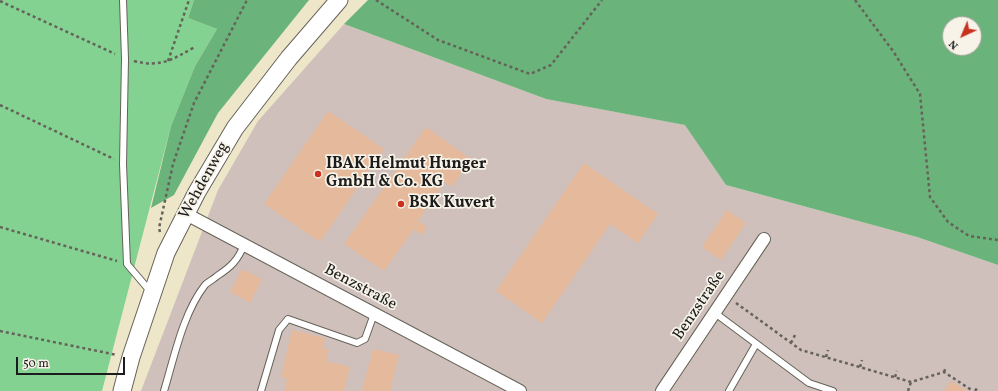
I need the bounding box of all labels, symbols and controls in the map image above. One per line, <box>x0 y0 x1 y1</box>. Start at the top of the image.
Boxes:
north arrow <box>942 16 982 56</box>
text: N <box>946 36 962 52</box>
street label: Wehdenweg <box>176 139 234 223</box>
place label: IBAK Helmut Hunger GmbH & Co. KG <box>326 155 486 193</box>
marker: IBAK Helmut Hunger GmbH & Co. KG <box>313 169 323 179</box>
place label: BSK Kuvert <box>409 194 495 214</box>
marker: BSK Kuvert <box>396 199 406 209</box>
street label: Benzstraße <box>320 261 400 315</box>
street label: Benzstraße <box>670 268 730 344</box>
scale bar <box>18 349 127 375</box>
text: 50 m <box>23 356 49 372</box>

